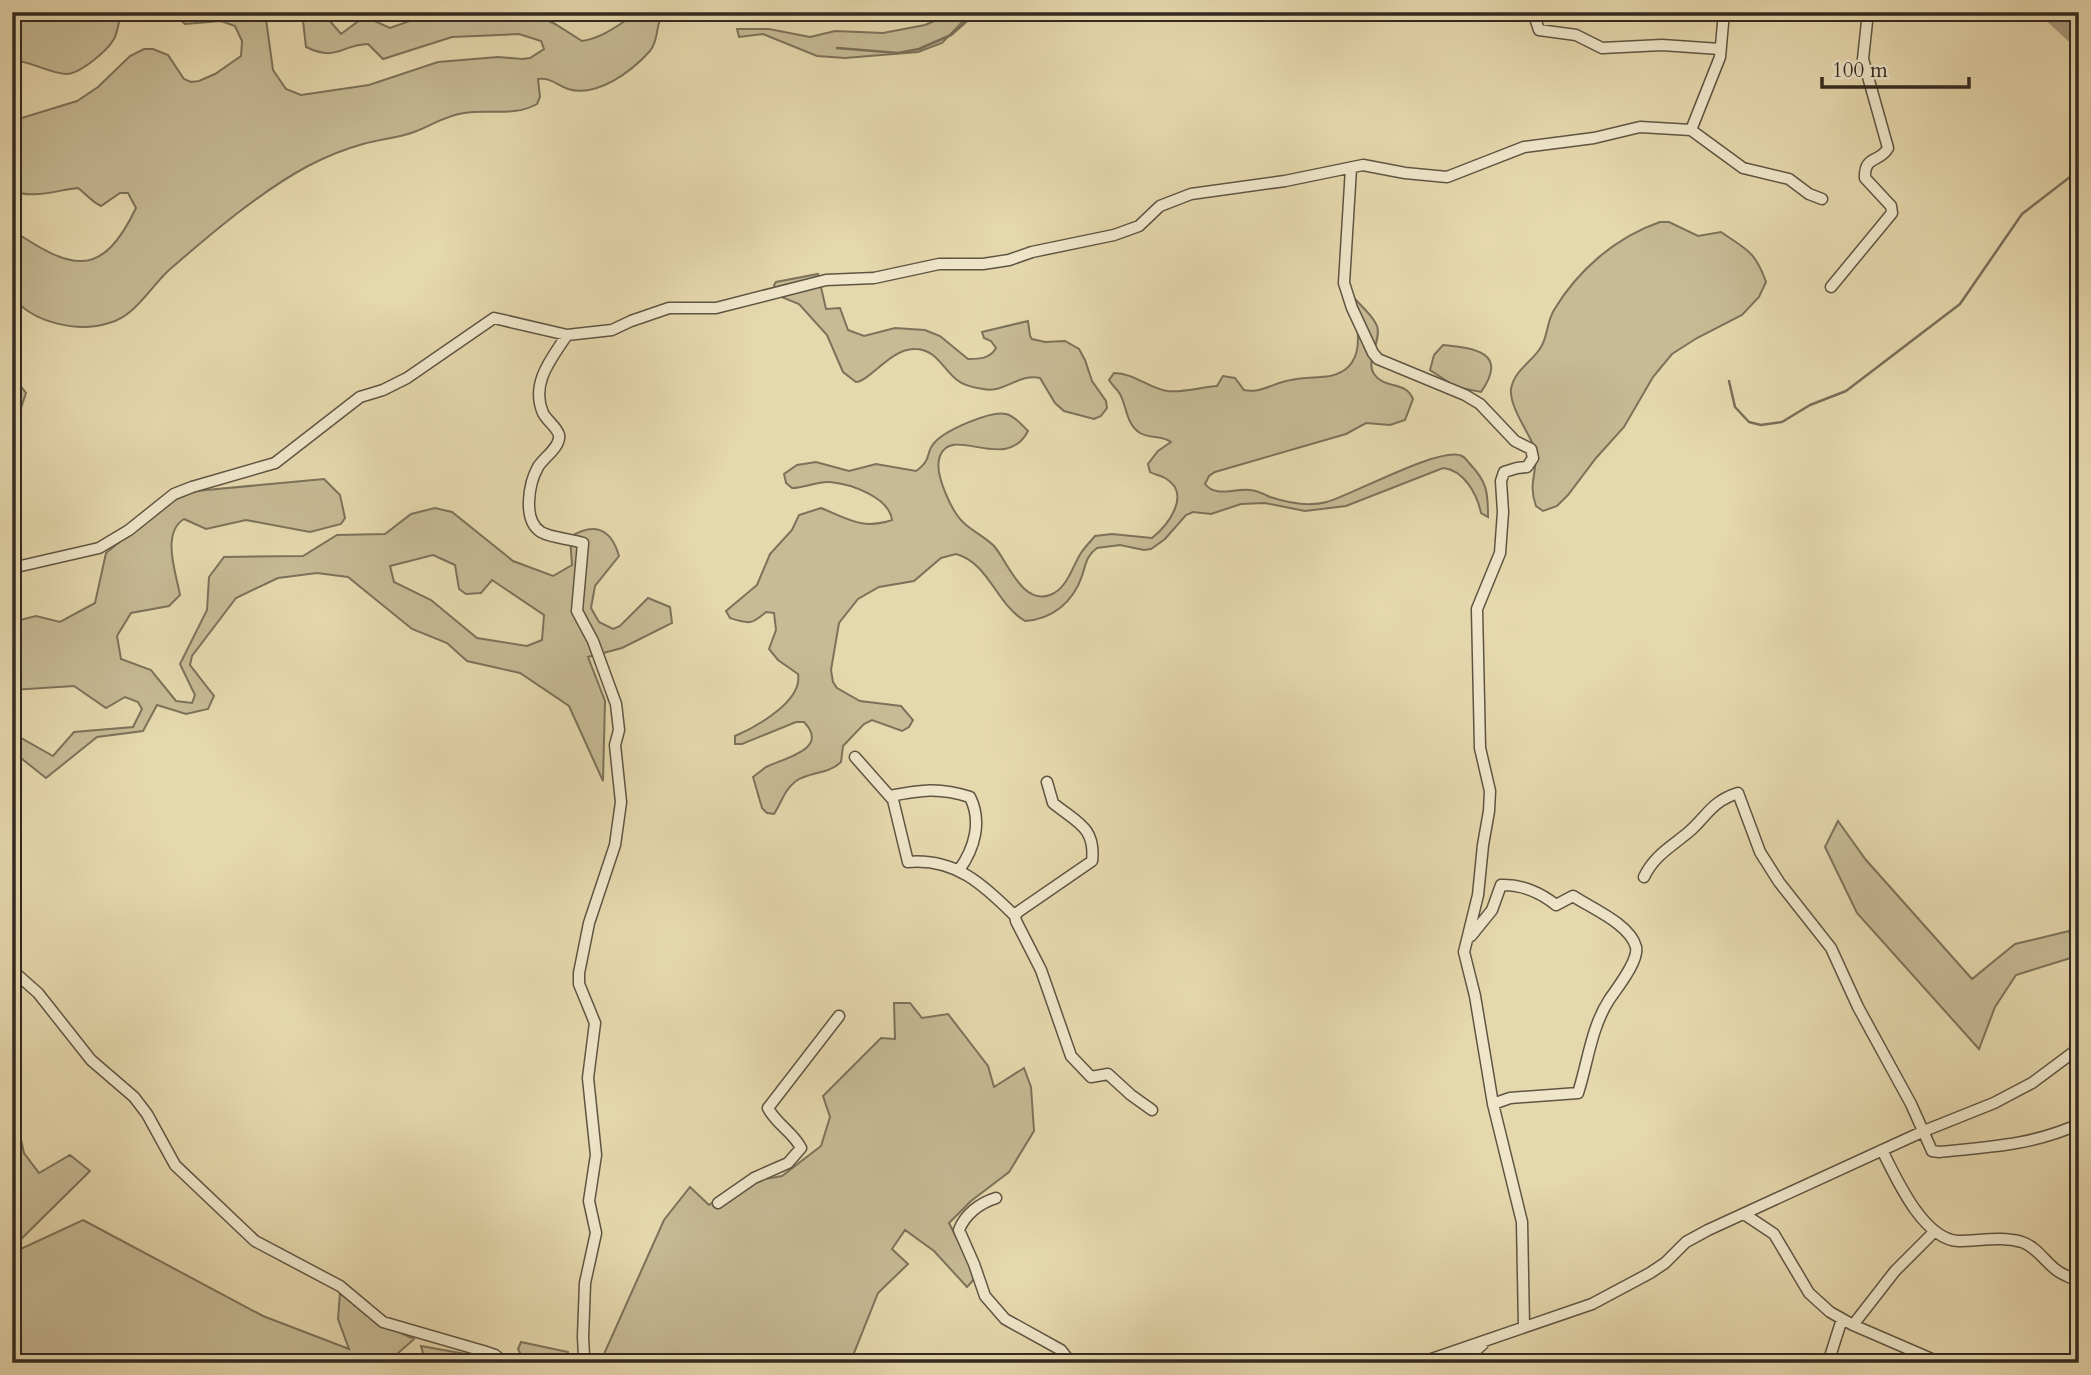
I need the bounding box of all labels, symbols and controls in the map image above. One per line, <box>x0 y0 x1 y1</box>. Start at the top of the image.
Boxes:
scale bar <box>1822 46 1968 90</box>
text: 100 m <box>1832 56 1888 85</box>

